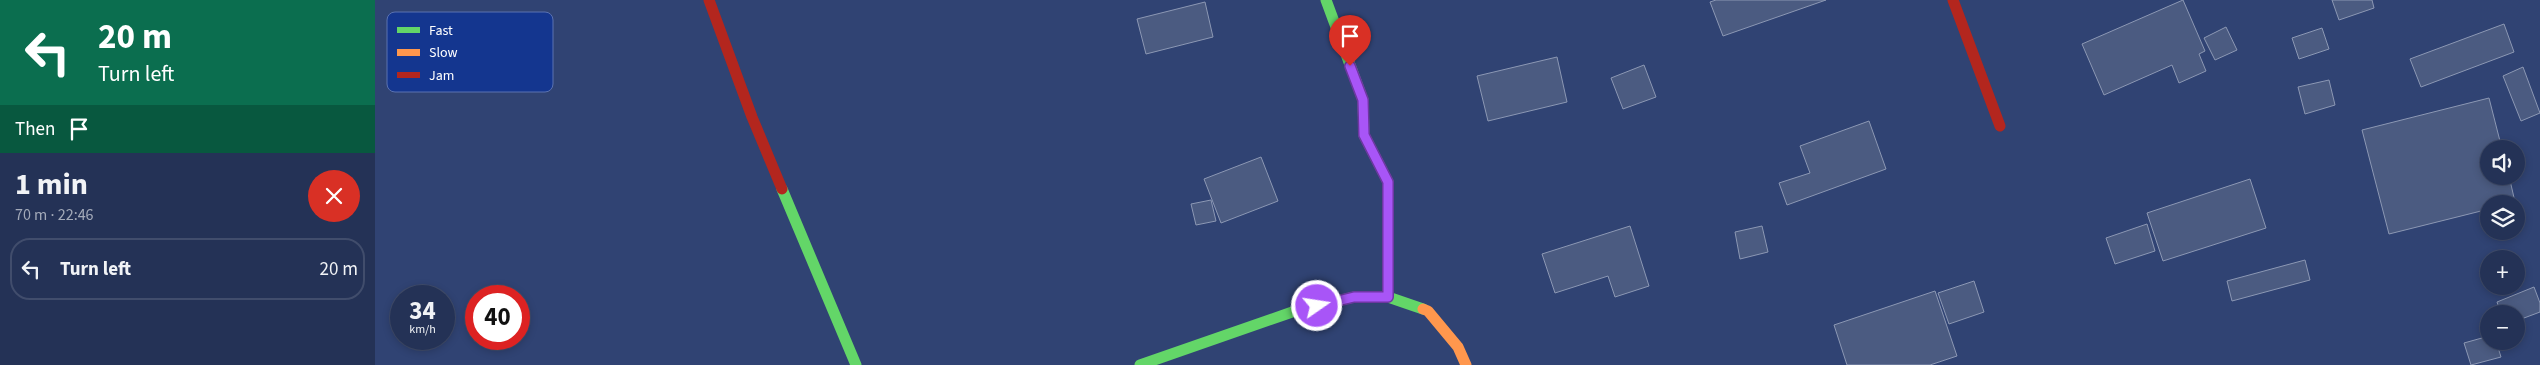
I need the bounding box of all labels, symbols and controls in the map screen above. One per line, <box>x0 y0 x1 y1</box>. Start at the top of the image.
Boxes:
text: 20 m <box>98 12 172 62</box>
legend <box>387 12 553 92</box>
pin <box>1329 15 1371 66</box>
icon: left <box>15 20 80 85</box>
text: Fast <box>429 21 453 41</box>
icon: arrive <box>1336 22 1364 50</box>
text: Slow <box>429 43 458 63</box>
text: Turn left <box>98 58 174 90</box>
text: Jam <box>429 66 454 86</box>
icon: arrive <box>65 115 93 143</box>
text: Then <box>15 116 55 143</box>
map controls <box>2480 140 2525 350</box>
button: sound <box>2480 140 2525 185</box>
text: 1 min <box>15 163 88 206</box>
button: close <box>308 170 360 222</box>
button: layers <box>2480 195 2525 240</box>
text: 70 m · 22:46 <box>15 204 94 226</box>
button: + <box>2480 250 2525 295</box>
icon: left <box>17 255 45 283</box>
text: Turn left <box>60 256 131 283</box>
text: 20 m <box>320 256 358 283</box>
position arrow <box>1290 279 1342 331</box>
speed limit sign: 40 <box>465 285 530 350</box>
text: 34 <box>409 293 436 329</box>
button: − <box>2480 305 2525 350</box>
text: km/h <box>409 321 436 338</box>

